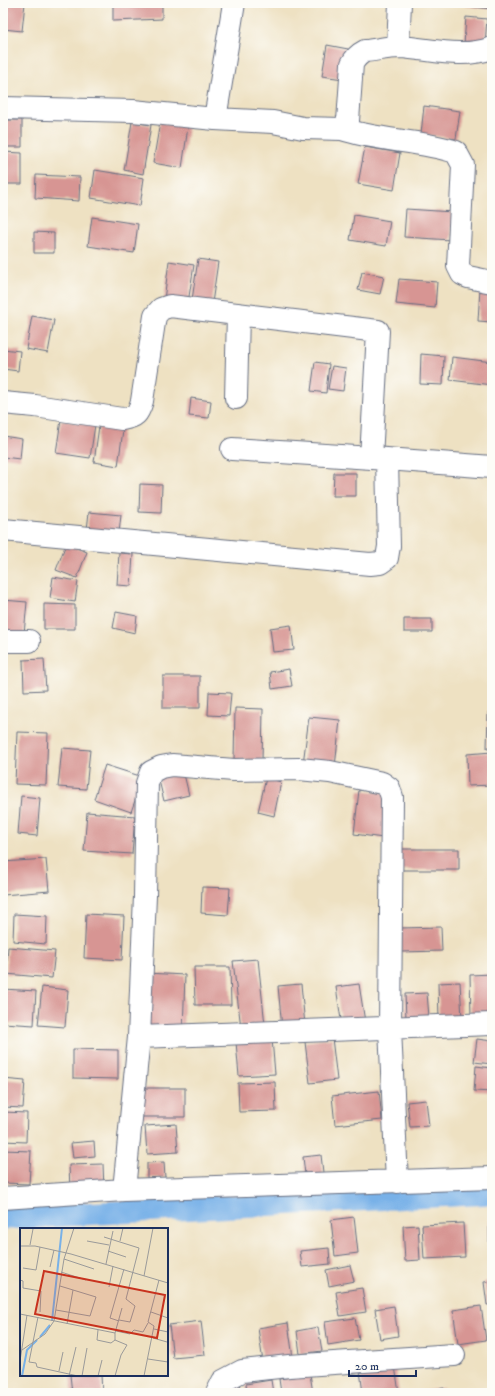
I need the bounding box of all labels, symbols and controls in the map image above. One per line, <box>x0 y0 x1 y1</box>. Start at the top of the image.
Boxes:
inset map <box>20 1228 168 1376</box>
scale bar <box>349 1352 416 1378</box>
text: 20 m <box>355 1359 379 1374</box>

